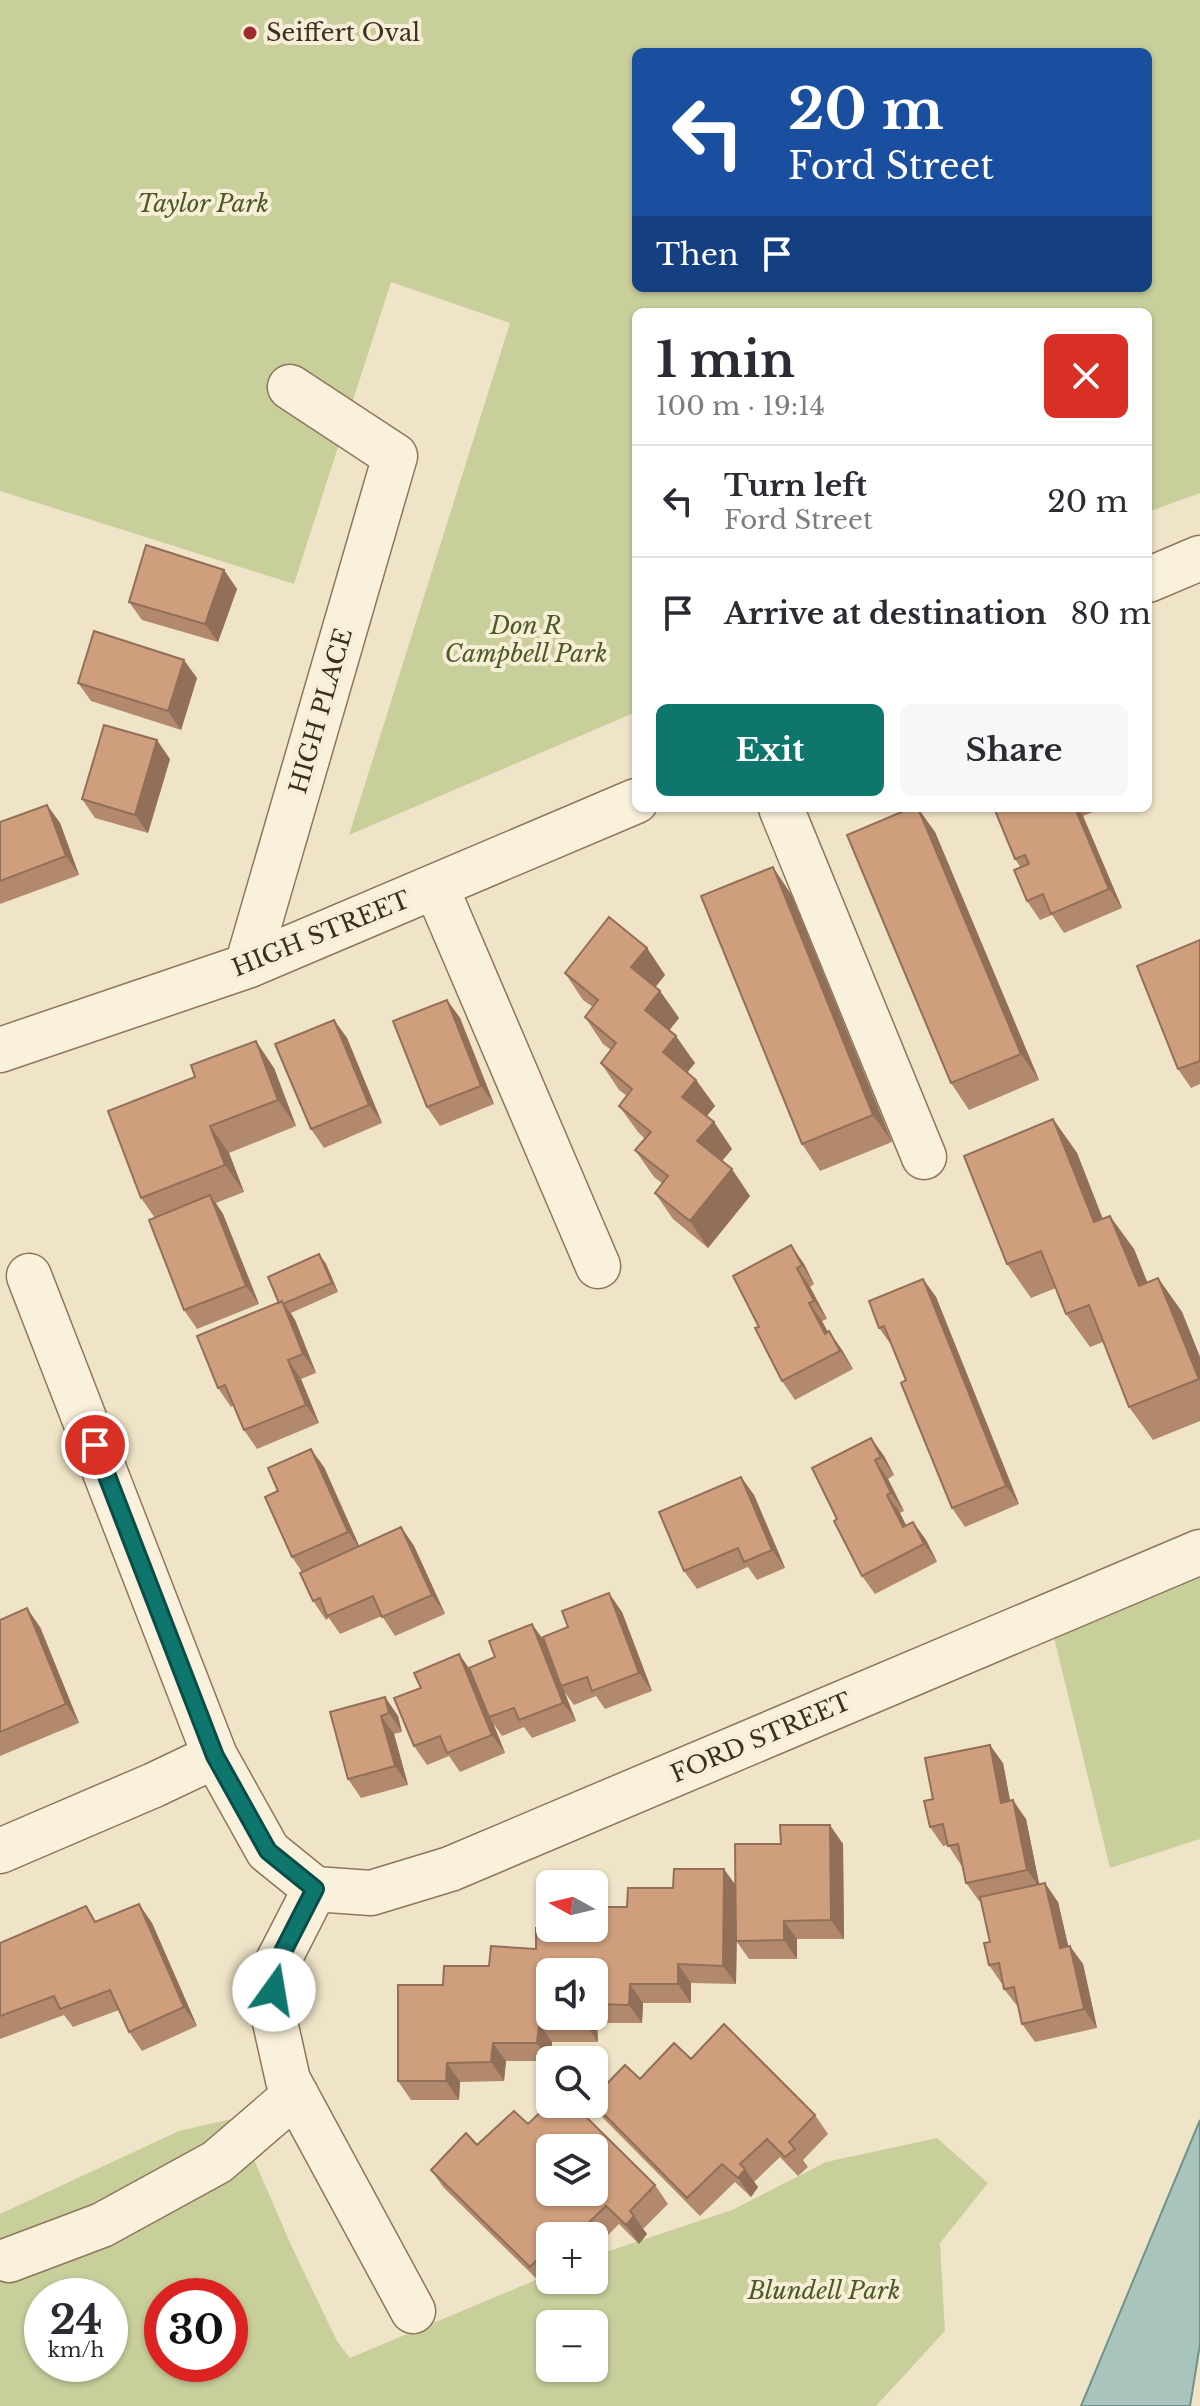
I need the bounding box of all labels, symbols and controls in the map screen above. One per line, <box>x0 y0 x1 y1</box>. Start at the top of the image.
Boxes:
place label: Seiffert Oval <box>266 18 420 47</box>
marker: Seiffert Oval <box>241 24 259 42</box>
text: 20 m <box>788 75 944 144</box>
icon: left <box>656 80 760 184</box>
text: Ford Street <box>788 144 994 189</box>
park label: Taylor Park <box>137 189 269 218</box>
icon: arrive <box>755 232 799 276</box>
text: Then <box>656 236 739 273</box>
text: 1 min <box>656 330 795 390</box>
button: close <box>1044 334 1128 418</box>
text: 100 m · 19:14 <box>656 390 825 422</box>
text: Turn left <box>724 467 867 504</box>
icon: left <box>656 479 700 523</box>
text: 20 m <box>1047 483 1128 520</box>
text: Ford Street <box>724 504 873 536</box>
icon: arrive <box>656 591 700 635</box>
text: Arrive at destination <box>724 595 1047 632</box>
text: 80 m <box>1071 595 1151 632</box>
park label: Don R Campbell Park <box>445 611 607 668</box>
street label: HIGH PLACE <box>283 625 358 797</box>
button: Exit <box>656 704 884 796</box>
button: Share <box>900 704 1128 796</box>
street label: HIGH STREET <box>228 885 414 982</box>
pin <box>61 1411 129 1479</box>
icon: arrive <box>73 1423 117 1467</box>
street label: FORD STREET <box>666 1686 855 1789</box>
north arrow <box>536 1870 608 1942</box>
map controls <box>536 1870 608 2382</box>
position arrow <box>232 1948 316 2032</box>
button: sound <box>536 1958 608 2030</box>
button: search <box>536 2046 608 2118</box>
button: layers <box>536 2134 608 2206</box>
button: + <box>536 2222 608 2294</box>
park label: Blundell Park <box>747 2276 900 2305</box>
speed limit sign: 30 <box>144 2278 248 2382</box>
text: 24 <box>50 2295 102 2345</box>
button: − <box>536 2310 608 2382</box>
text: km/h <box>48 2338 104 2362</box>

